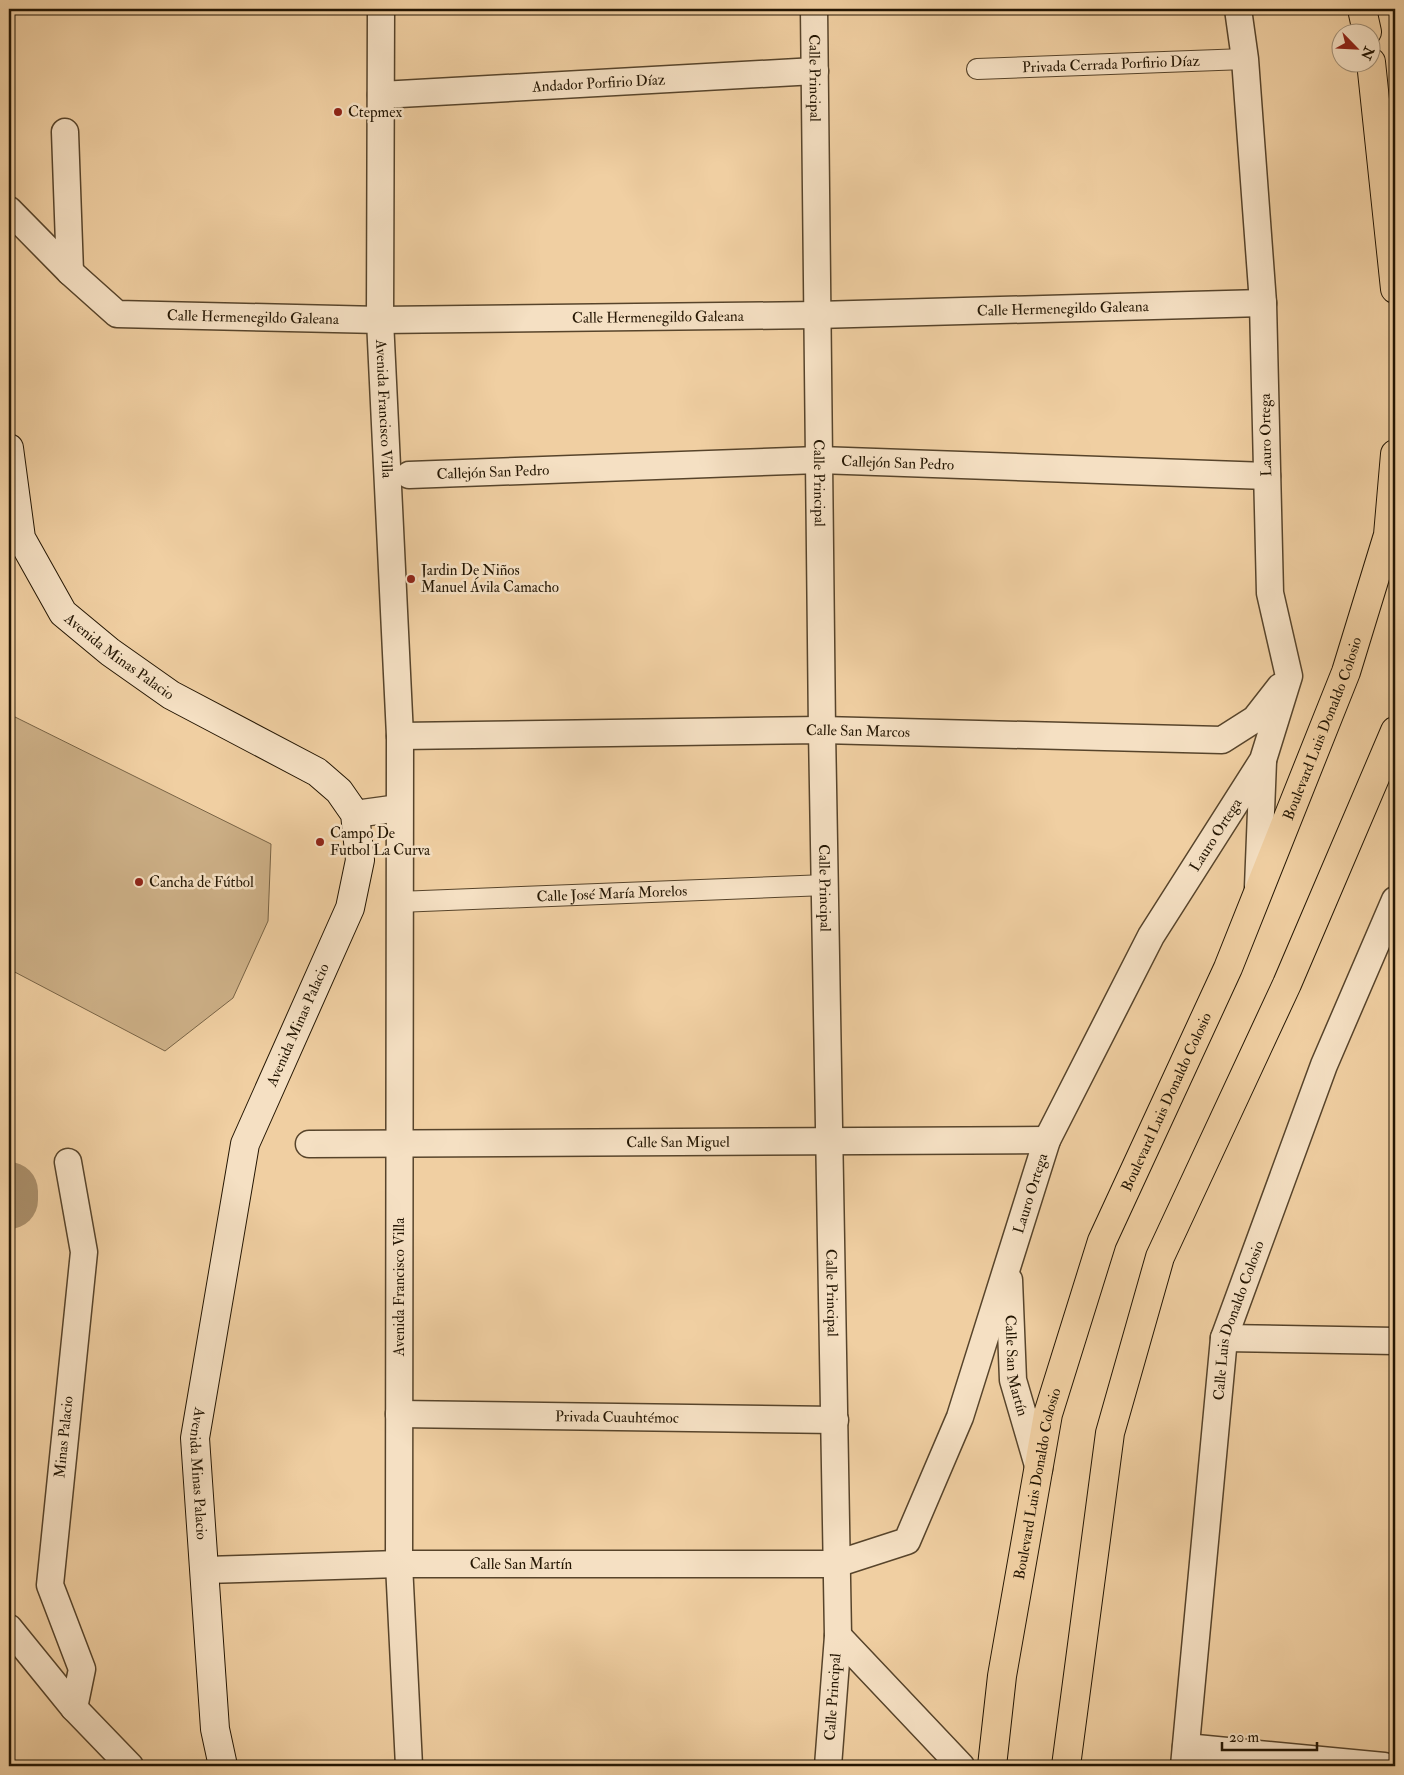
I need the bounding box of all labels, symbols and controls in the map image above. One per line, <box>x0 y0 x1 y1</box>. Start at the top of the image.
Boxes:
north arrow <box>1332 22 1382 72</box>
street label: Calle Principal <box>805 34 825 122</box>
text: N <box>1357 43 1378 63</box>
street label: Privada Cerrada Porfirio Díaz <box>1022 51 1200 77</box>
street label: Andador Porfirio Díaz <box>531 70 666 96</box>
place label: Ctepmex <box>348 103 402 123</box>
marker: Ctepmex <box>332 106 344 118</box>
street label: Calle Hermenegildo Galeana <box>977 297 1150 320</box>
street label: Calle Hermenegildo Galeana <box>167 306 340 329</box>
street label: Calle Hermenegildo Galeana <box>572 306 745 327</box>
street label: Avenida Francisco Villa <box>371 338 397 479</box>
street label: Lauro Ortega <box>1256 392 1276 477</box>
street label: Calle Principal <box>809 439 829 527</box>
street label: Callejón San Pedro <box>841 451 954 474</box>
street label: Callejón San Pedro <box>436 460 550 483</box>
place label: Jardin De Niños Manuel Ávila Camacho <box>420 561 559 597</box>
marker: Jardin De Niños Manuel Ávila Camacho <box>405 573 417 585</box>
street label: Avenida Minas Palacio <box>60 608 178 704</box>
street label: Boulevard Luis Donaldo Colosio <box>1278 634 1366 823</box>
street label: Calle San Marcos <box>806 720 910 742</box>
street label: Lauro Ortega <box>1185 794 1246 875</box>
place label: Campo De Futbol La Curva <box>330 824 431 860</box>
marker: Campo De Futbol La Curva <box>314 836 326 848</box>
street label: Calle Principal <box>815 844 835 932</box>
place label: Cancha de Fútbol <box>149 873 254 892</box>
marker: Cancha de Fútbol <box>133 876 145 888</box>
street label: Calle José María Morelos <box>536 881 688 906</box>
street label: Avenida Minas Palacio <box>262 961 334 1090</box>
street label: Boulevard Luis Donaldo Colosio <box>1117 1009 1216 1194</box>
street label: Calle San Miguel <box>626 1132 730 1152</box>
street label: Lauro Ortega <box>1009 1150 1052 1236</box>
street label: Avenida Francisco Villa <box>390 1217 409 1357</box>
street label: Calle Luis Donaldo Colosio <box>1209 1238 1268 1401</box>
street label: Calle Principal <box>822 1249 842 1337</box>
street label: Calle San Martín <box>1001 1314 1033 1419</box>
street label: Boulevard Luis Donaldo Colosio <box>1010 1385 1065 1581</box>
street label: Minas Palacio <box>50 1395 78 1479</box>
street label: Avenida Minas Palacio <box>185 1405 211 1540</box>
street label: Privada Cuauhtémoc <box>555 1407 679 1427</box>
street label: Calle San Martín <box>470 1555 572 1574</box>
street label: Calle Principal <box>820 1652 847 1741</box>
scale bar <box>1222 1720 1316 1752</box>
text: 20 m <box>1229 1728 1259 1747</box>

